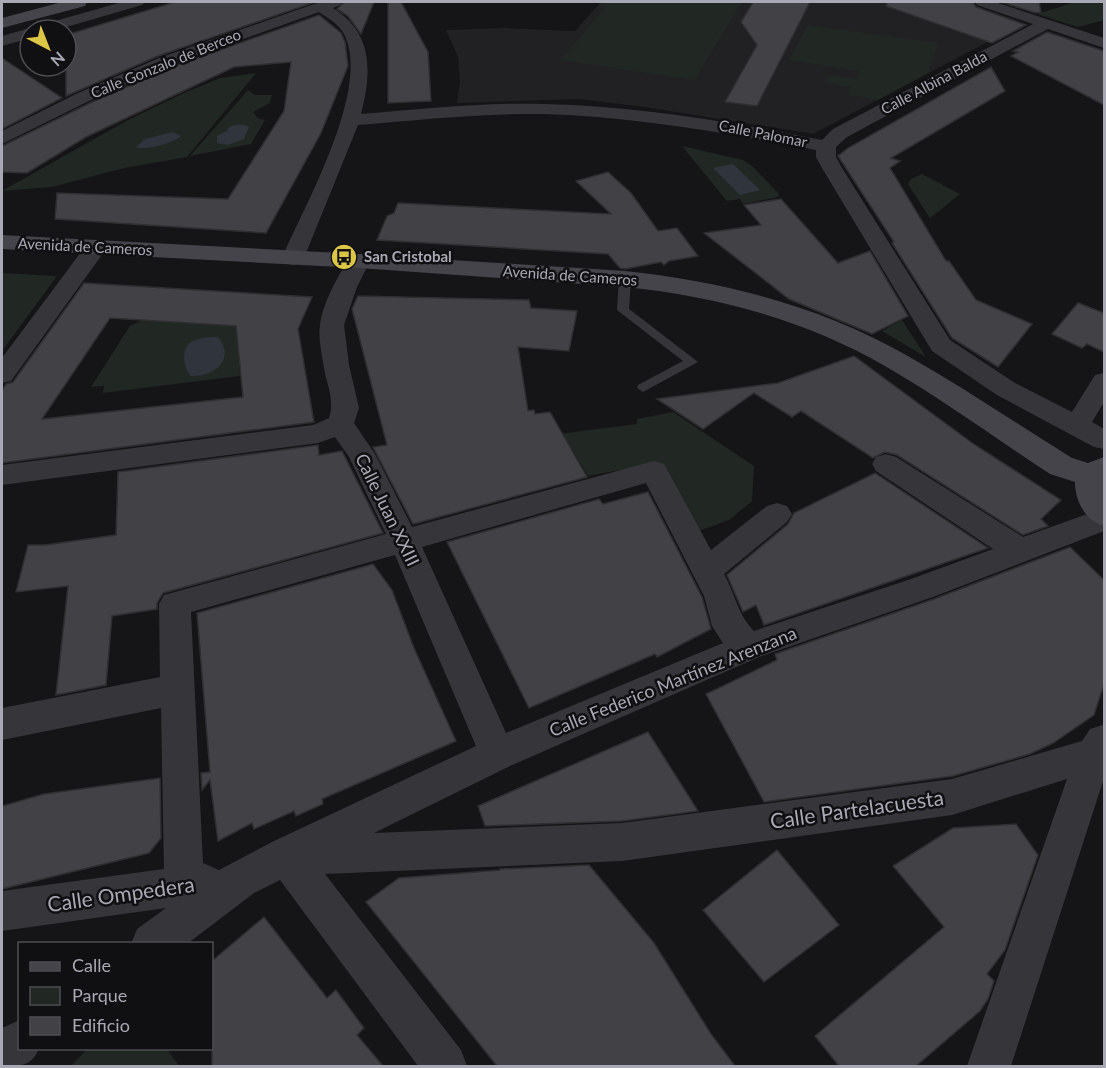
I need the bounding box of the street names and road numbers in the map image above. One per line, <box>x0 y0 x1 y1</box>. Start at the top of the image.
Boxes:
street label: Calle Gonzalo de Berceo <box>88 25 243 101</box>
street label: Calle Albina Balda <box>877 47 990 118</box>
street label: Calle Palomar <box>717 116 810 151</box>
street label: Avenida de Cameros <box>17 233 153 259</box>
street label: Avenida de Cameros <box>502 261 638 289</box>
street label: Calle Juan XXIII <box>351 450 425 569</box>
street label: Calle Federico Martínez Arenzana <box>546 621 800 741</box>
street label: Calle Partelacuesta <box>768 784 945 833</box>
street label: Calle Ompedera <box>46 871 196 916</box>

